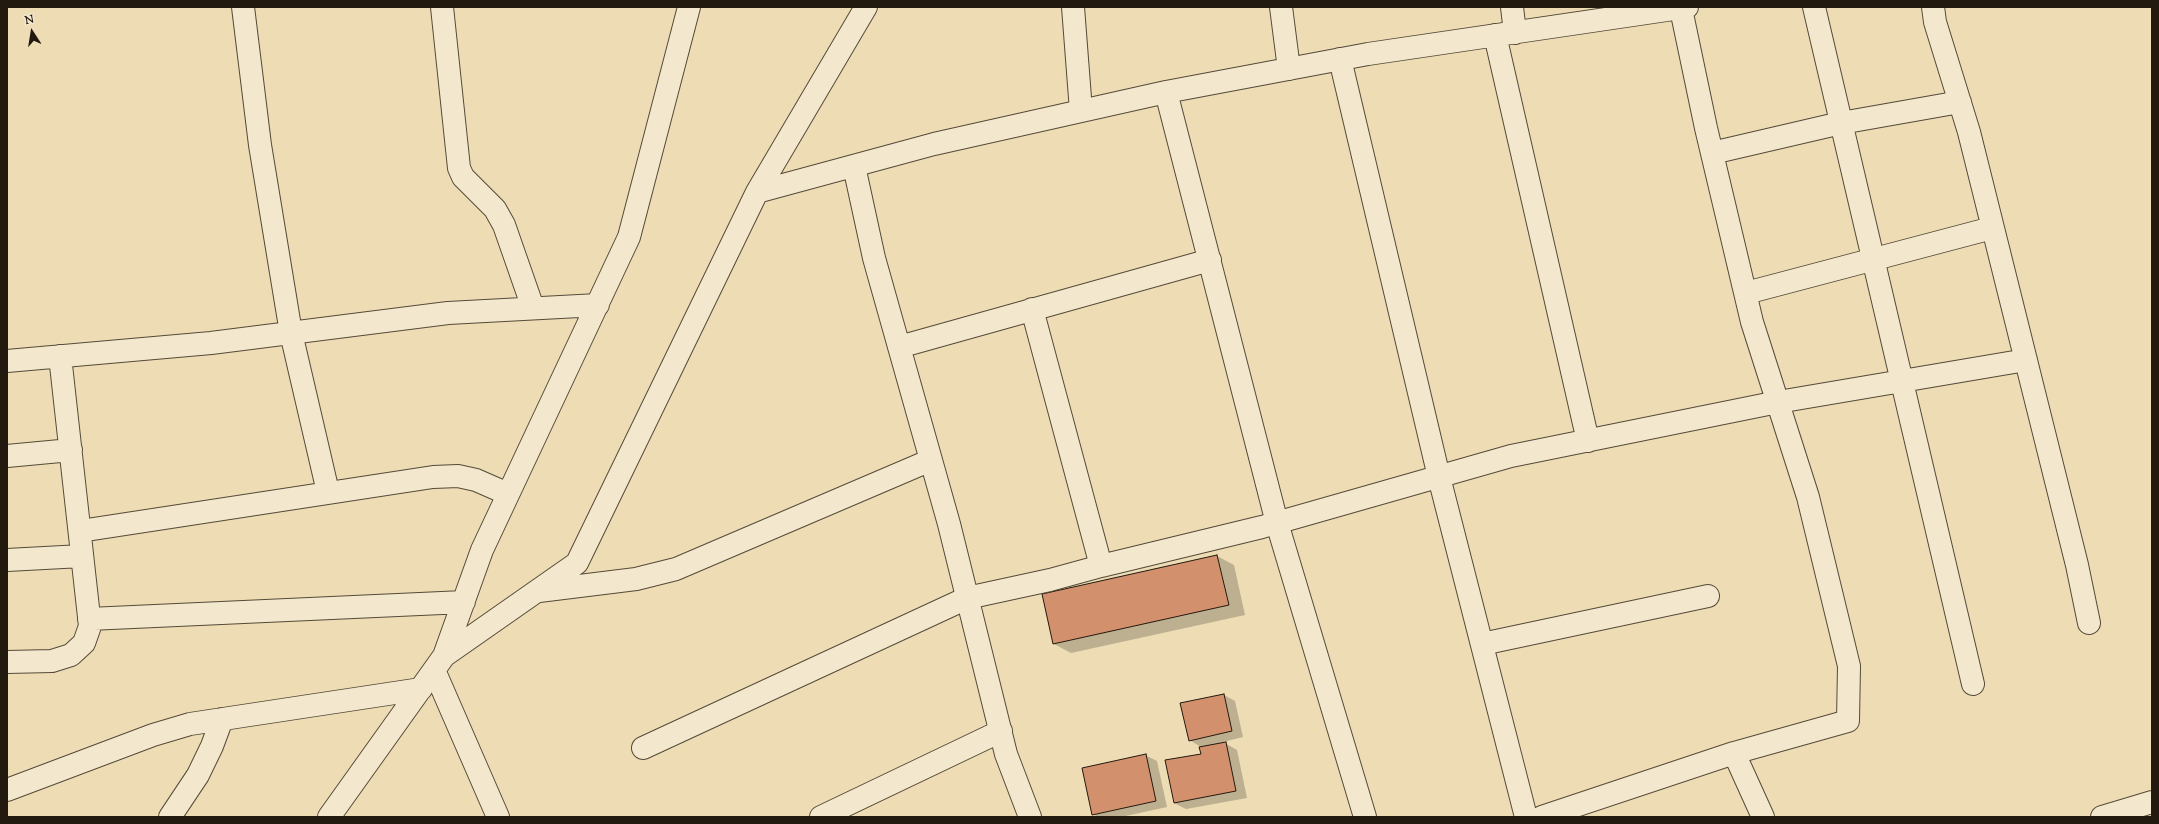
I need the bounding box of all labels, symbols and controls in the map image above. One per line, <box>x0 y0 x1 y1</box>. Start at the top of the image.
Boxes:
north arrow <box>12 12 52 52</box>
text: N <box>24 12 35 29</box>

